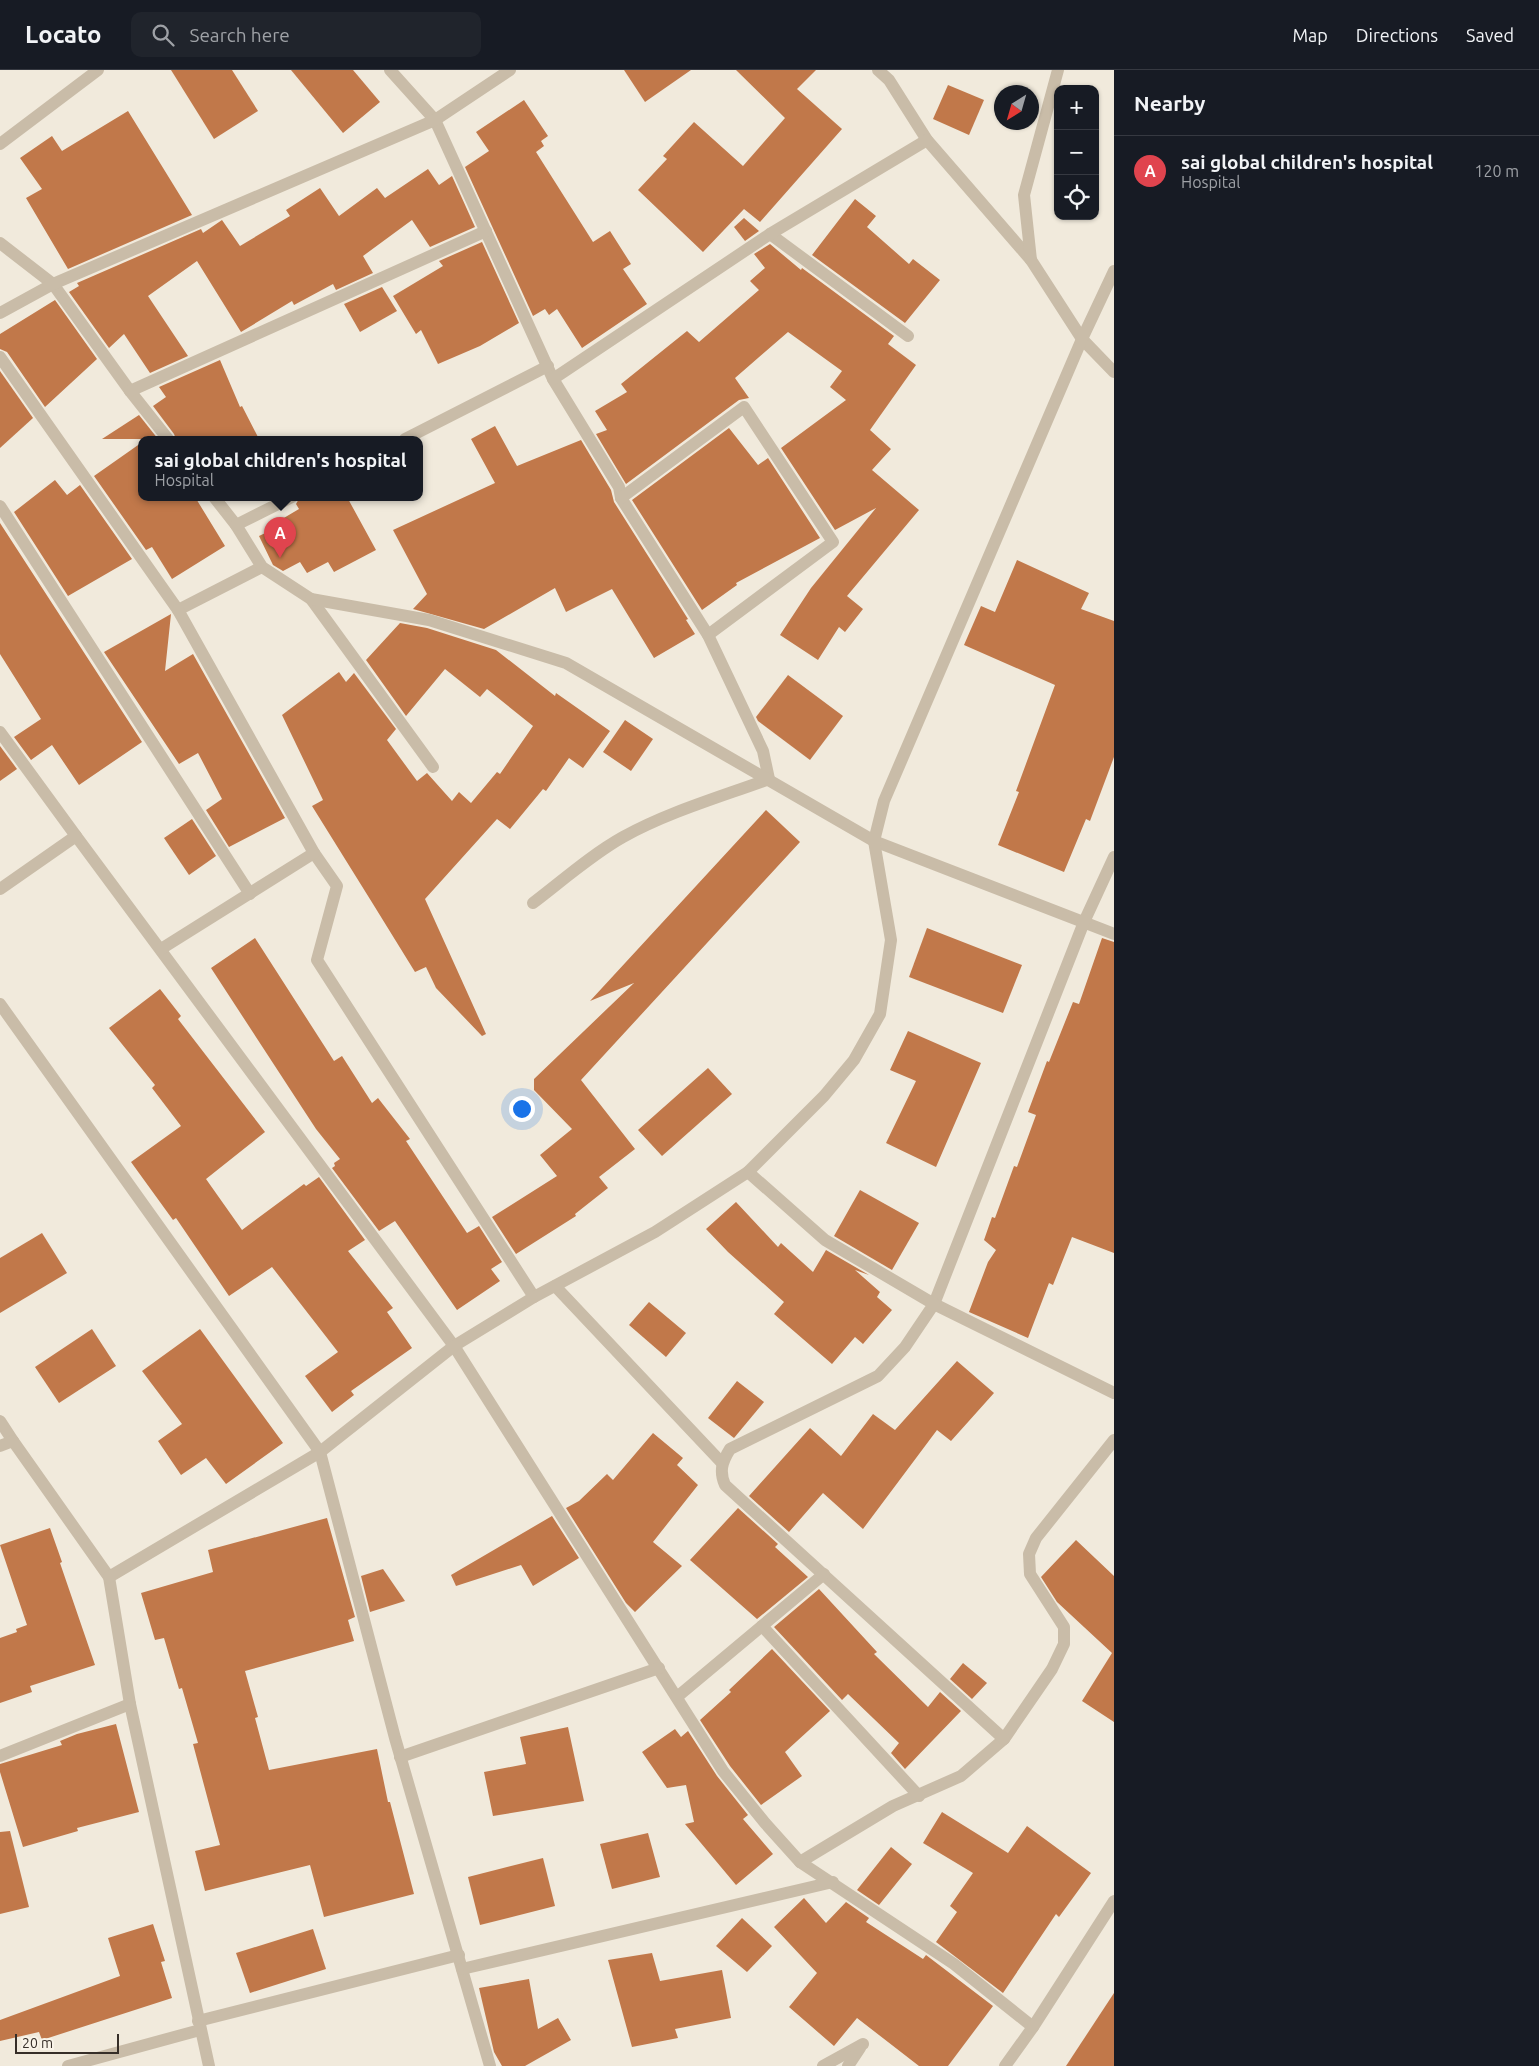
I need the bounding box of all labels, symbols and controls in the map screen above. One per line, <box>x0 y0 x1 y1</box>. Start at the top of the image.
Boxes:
search box <box>131 12 481 57</box>
text: Locato <box>25 21 101 48</box>
icon: search <box>149 21 177 49</box>
text: Search here <box>189 24 290 46</box>
text: Map <box>1292 25 1328 45</box>
text: Directions <box>1356 25 1438 45</box>
text: Saved <box>1466 25 1514 45</box>
north arrow <box>994 85 1039 130</box>
map controls <box>1054 85 1099 220</box>
button: + <box>1054 85 1099 130</box>
text: Nearby <box>1134 91 1205 115</box>
button: − <box>1054 130 1099 175</box>
text: sai global children's hospital <box>1181 151 1433 173</box>
text: A <box>1144 162 1156 180</box>
text: 120 m <box>1474 162 1519 180</box>
text: Hospital <box>1181 173 1240 191</box>
button: locate <box>1054 175 1099 220</box>
popup <box>138 436 423 501</box>
text: sai global children's hospital <box>155 449 406 471</box>
text: Hospital <box>155 471 214 489</box>
pin: A <box>264 517 296 558</box>
your location <box>509 1096 535 1122</box>
scale bar <box>15 2031 119 2054</box>
text: 20 m <box>22 2035 53 2051</box>

